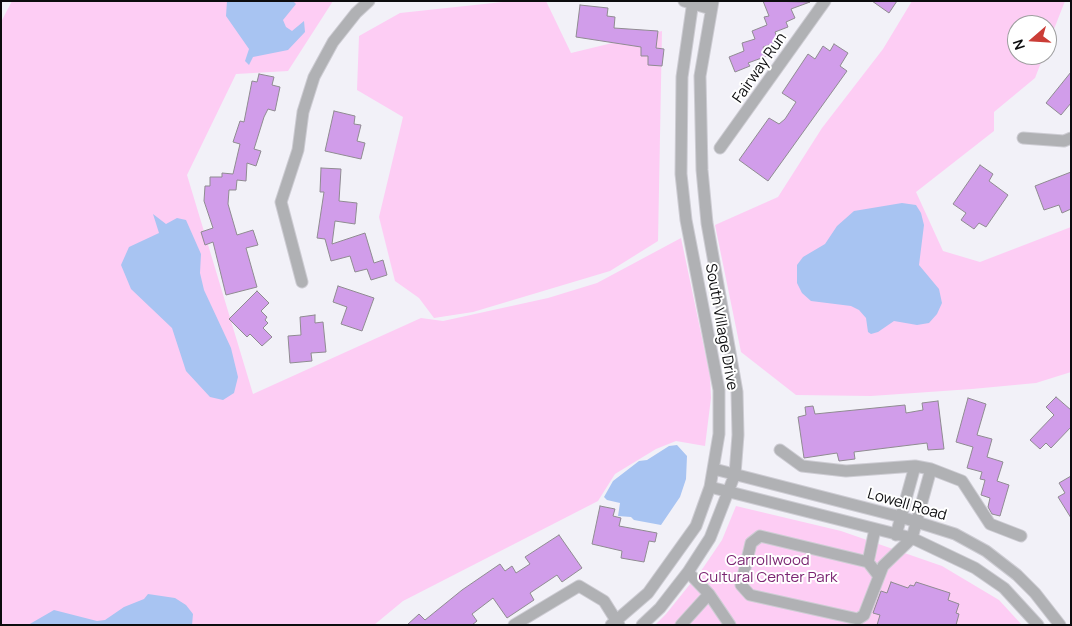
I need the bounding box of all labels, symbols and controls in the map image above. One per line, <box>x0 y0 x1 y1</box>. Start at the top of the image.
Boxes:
north arrow <box>1007 15 1057 65</box>
street label: Fairway Run <box>729 29 791 107</box>
text: N <box>1008 37 1029 53</box>
street label: South Village Drive <box>701 262 741 392</box>
street label: Lowell Road <box>865 485 949 525</box>
park label: Carrollwood Cultural Center Park <box>699 552 837 587</box>

